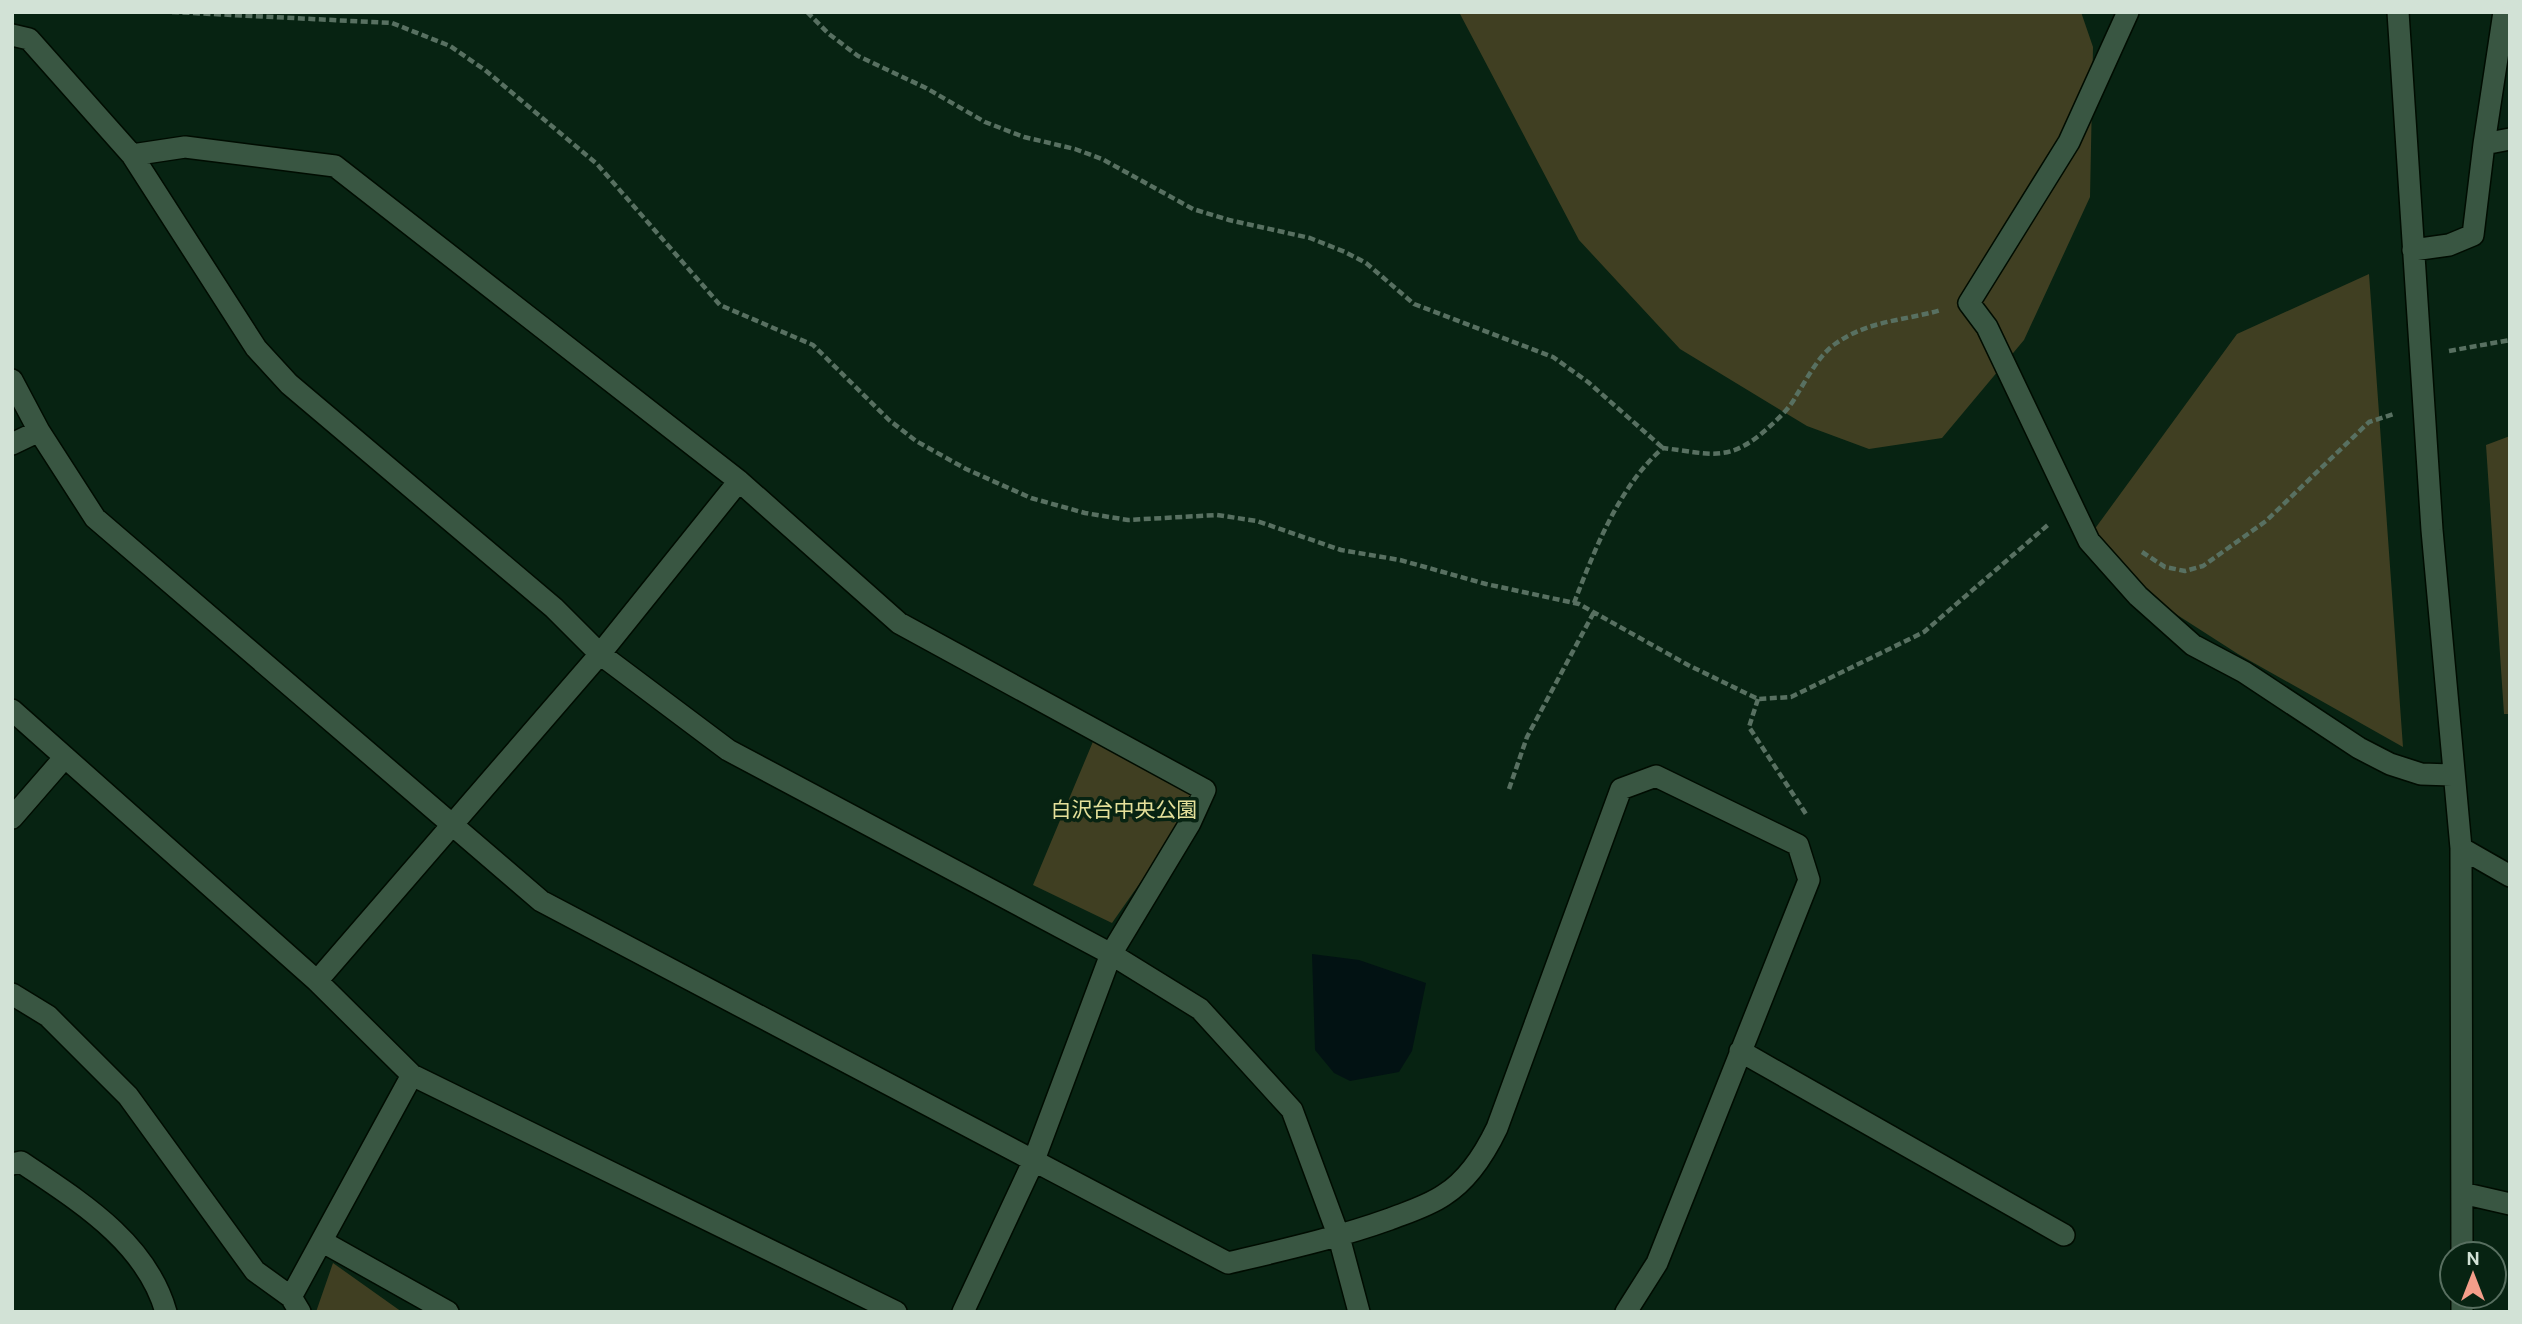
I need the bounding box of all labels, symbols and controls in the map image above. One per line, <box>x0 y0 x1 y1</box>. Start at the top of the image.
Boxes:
park label: 白沢台中央公園 <box>1051 798 1198 825</box>
north arrow <box>2438 1240 2508 1310</box>
text: N <box>2466 1248 2480 1272</box>

